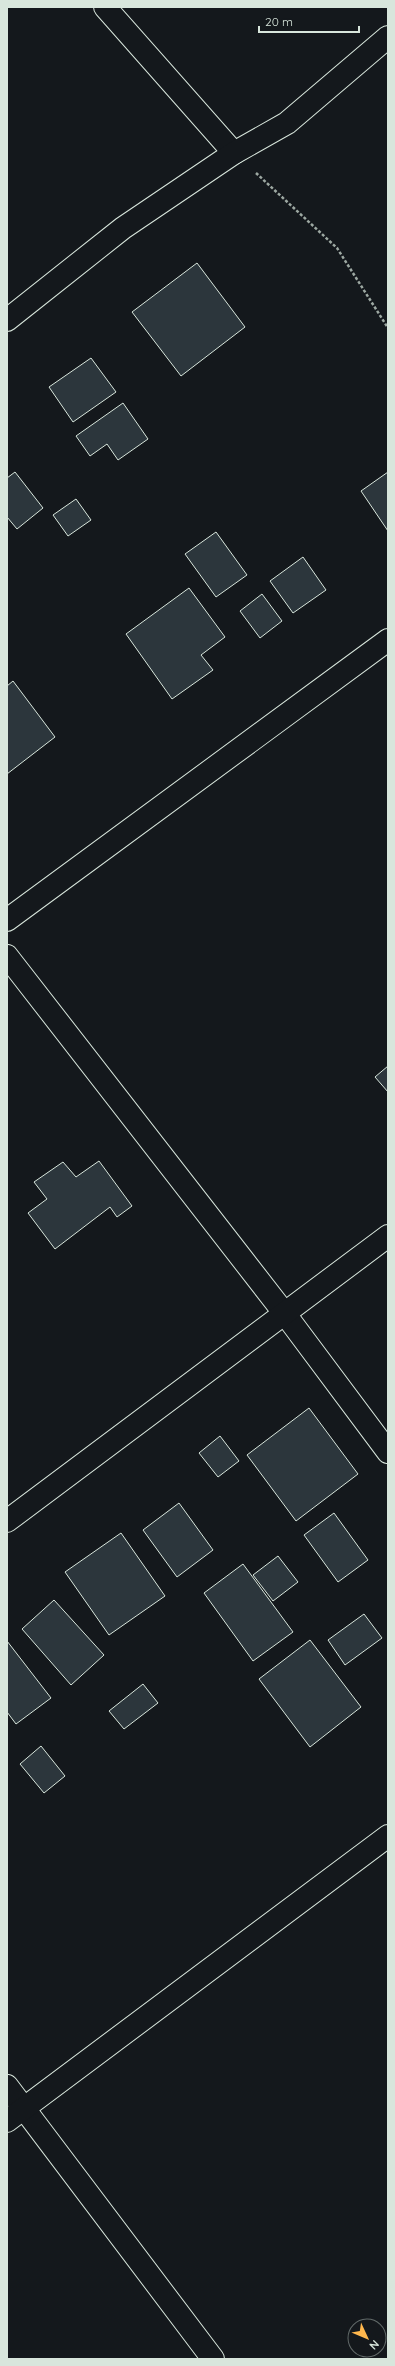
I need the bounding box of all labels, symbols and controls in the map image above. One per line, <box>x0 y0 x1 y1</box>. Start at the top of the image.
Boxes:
scale bar <box>259 8 359 34</box>
text: 20 m <box>265 14 293 29</box>
north arrow <box>347 2318 387 2358</box>
text: N <box>366 2337 382 2353</box>

